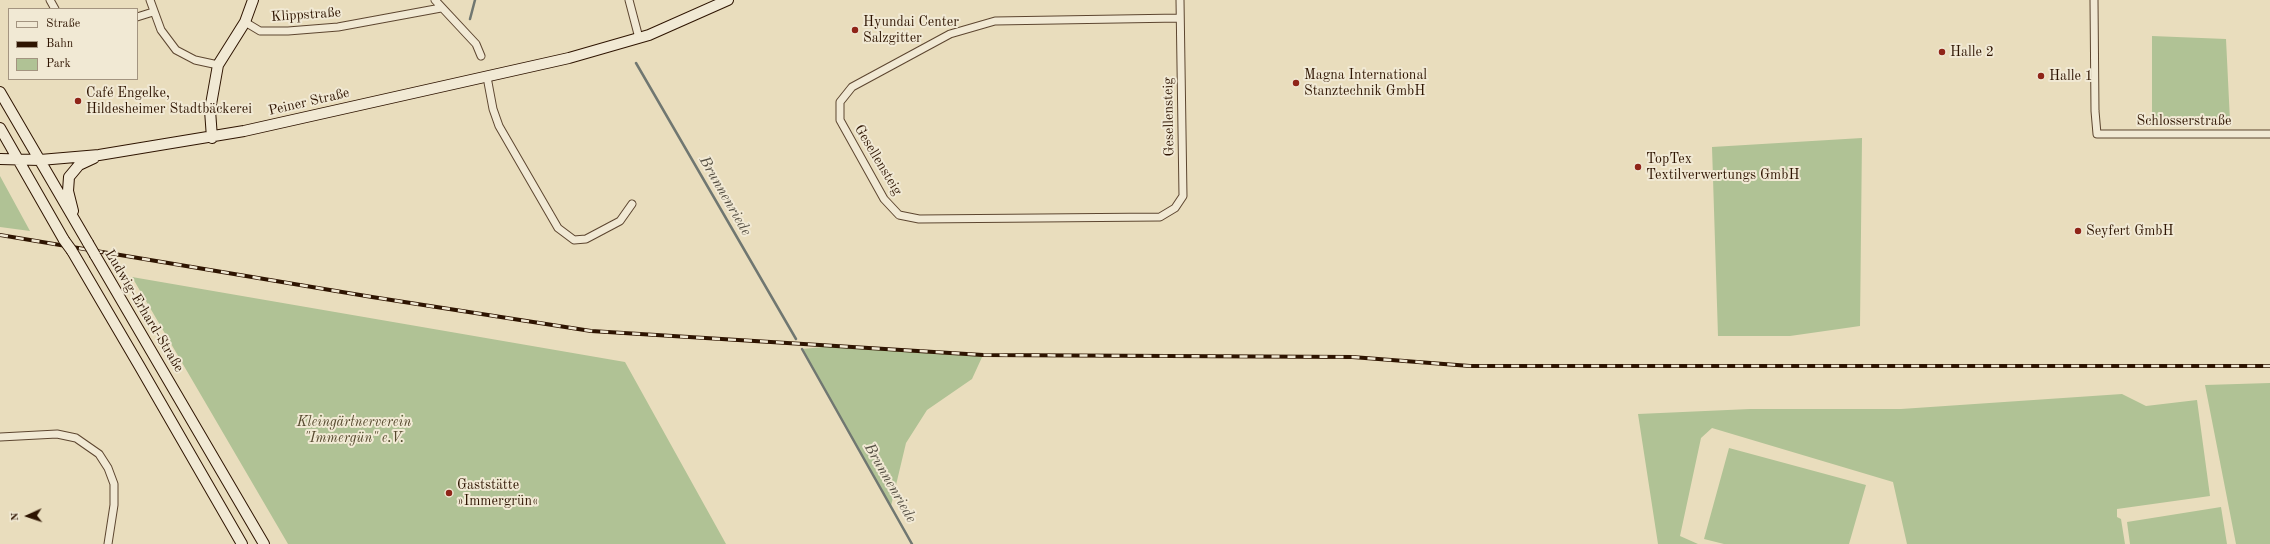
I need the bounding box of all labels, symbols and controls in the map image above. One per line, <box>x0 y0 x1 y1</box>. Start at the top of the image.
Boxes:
street label: Klippstraße <box>270 4 342 26</box>
legend <box>8 8 138 80</box>
place label: Hyundai Center Salzgitter <box>863 14 959 46</box>
text: Straße <box>46 18 80 30</box>
marker: Hyundai Center Salzgitter <box>850 25 860 35</box>
text: Bahn <box>46 38 73 50</box>
place label: Halle 2 <box>1950 44 1994 60</box>
marker: Halle 2 <box>1937 47 1947 57</box>
text: Park <box>46 58 71 70</box>
place label: Magna International Stanztechnik GmbH <box>1304 67 1427 100</box>
place label: Halle 1 <box>2049 68 2093 84</box>
marker: Halle 1 <box>2036 71 2046 81</box>
street label: Gesellensteig <box>1160 77 1178 157</box>
marker: Magna International Stanztechnik GmbH <box>1291 78 1301 88</box>
place label: Café Engelke, Hildesheimer Stadtbäckerei <box>86 85 252 118</box>
street label: Peiner Straße <box>267 85 351 119</box>
marker: Café Engelke, Hildesheimer Stadtbäckerei <box>73 96 83 106</box>
street label: Schlosserstraße <box>2137 113 2231 129</box>
street label: Gesellensteig <box>850 122 906 198</box>
place label: TopTex Textilverwertungs GmbH <box>1646 151 1799 184</box>
water label: Brunnenriede <box>695 153 755 239</box>
marker: TopTex Textilverwertungs GmbH <box>1633 162 1643 172</box>
place label: Seyfert GmbH <box>2086 223 2174 239</box>
marker: Seyfert GmbH <box>2073 226 2083 236</box>
street label: Ludwig-Erhard-Straße <box>101 247 187 375</box>
park label: Kleingärtnerverein "Immergün" e.V. <box>297 414 411 446</box>
water label: Brunnenriede <box>860 440 920 526</box>
place label: Gaststätte »Immergrün« <box>457 477 539 510</box>
marker: Gaststätte »Immergrün« <box>444 488 454 498</box>
north arrow <box>8 496 48 536</box>
text: N <box>10 512 21 521</box>

